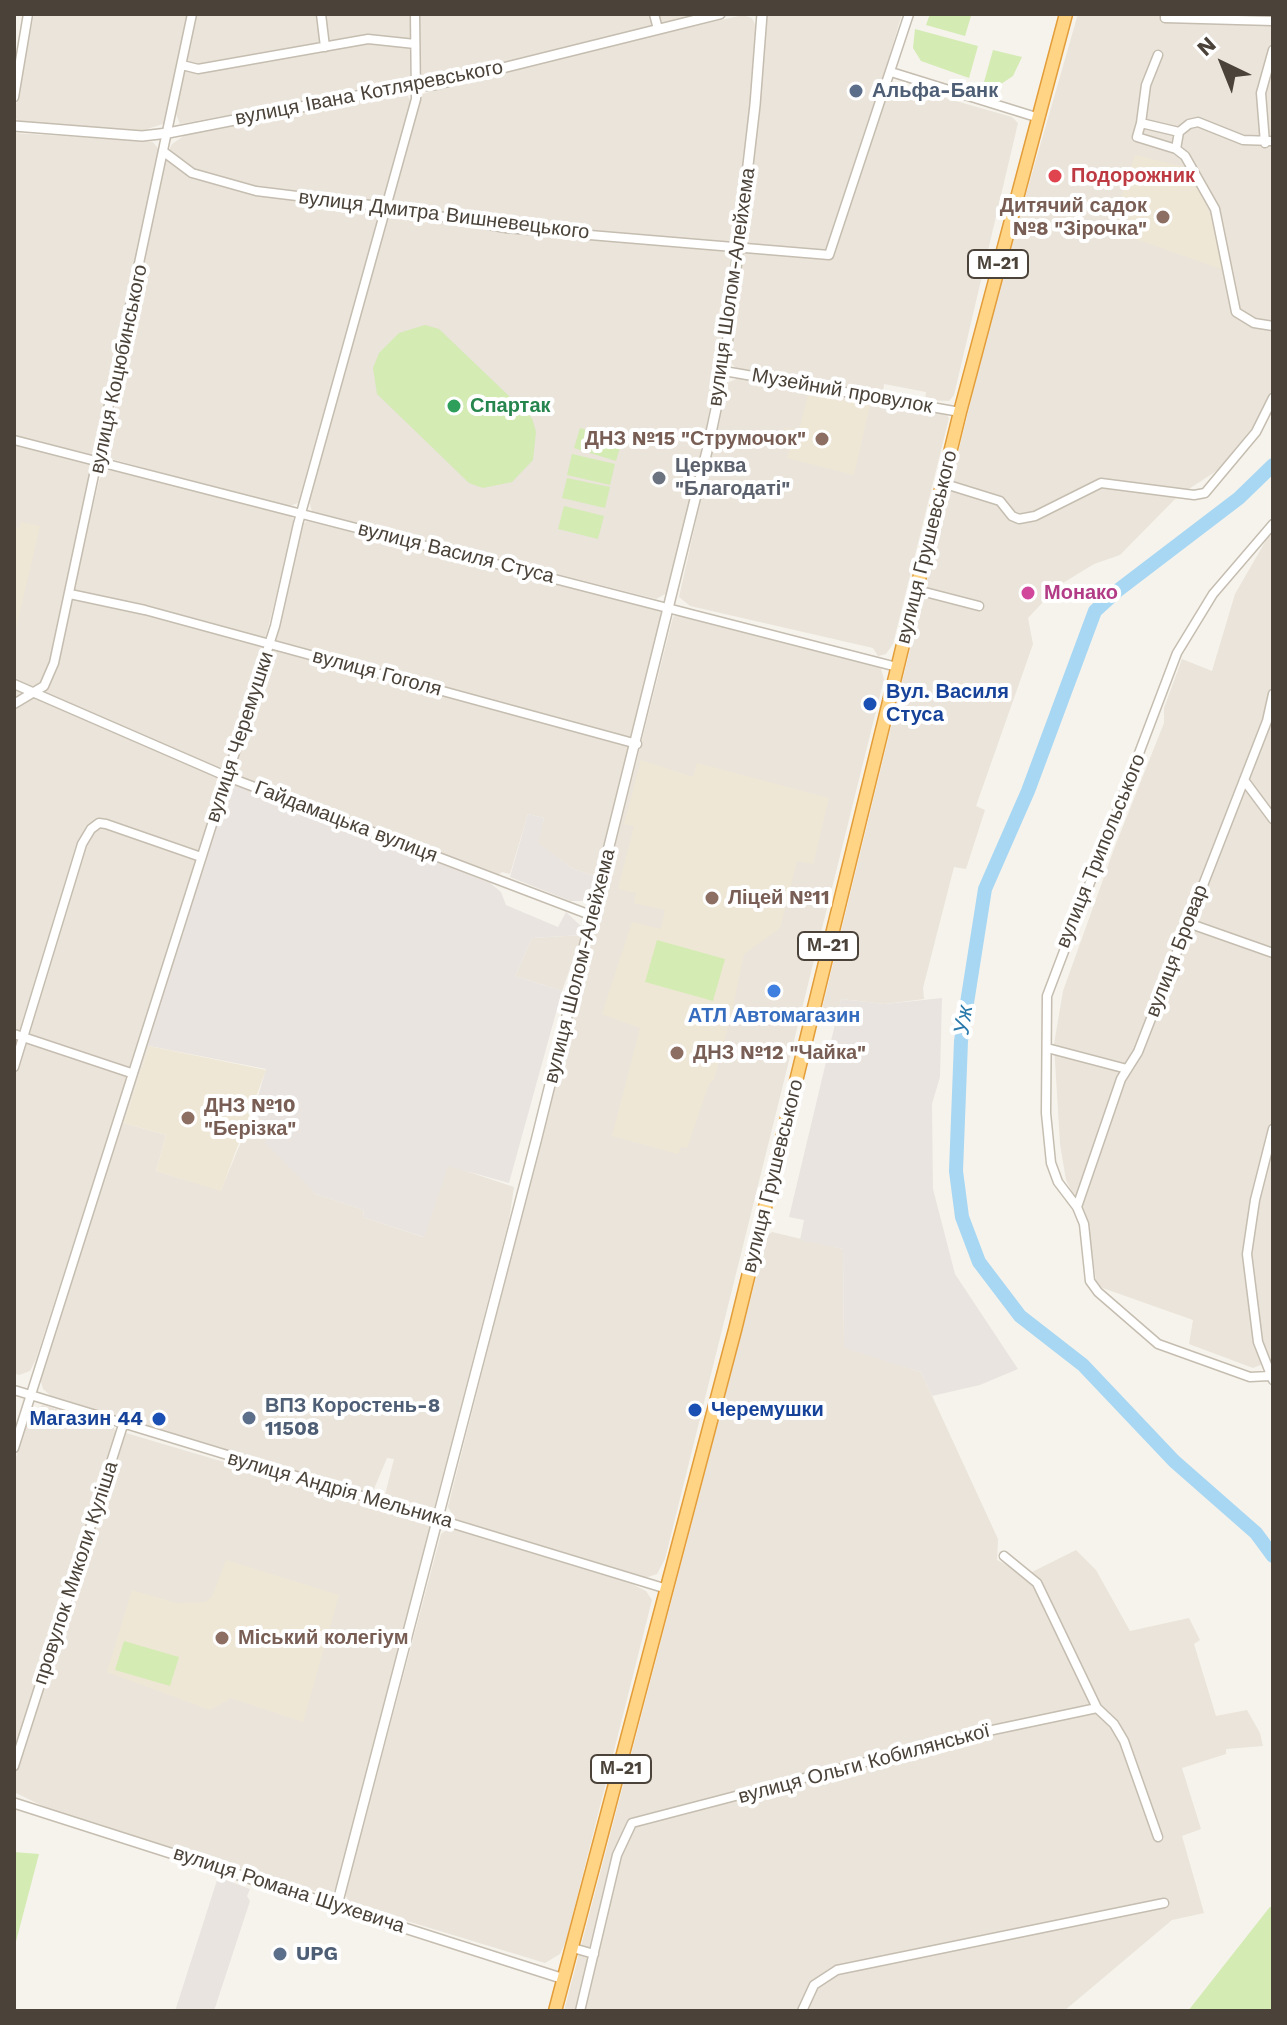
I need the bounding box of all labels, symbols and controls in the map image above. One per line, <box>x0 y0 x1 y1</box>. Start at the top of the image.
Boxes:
north arrow <box>1183 24 1263 104</box>
text: N <box>1192 31 1221 61</box>
street label: вулиця Івана Котляревського <box>233 55 505 131</box>
place label: Альфа-Банк <box>872 79 998 103</box>
marker: Альфа-Банк <box>847 82 865 100</box>
place label: Подорожник <box>1071 164 1195 188</box>
street label: вулиця Шолом-Алейхема <box>703 166 761 408</box>
marker: Подорожник <box>1046 167 1064 185</box>
street label: вулиця Дмитра Вишневецького <box>297 185 591 245</box>
place label: Дитячий садок №8 "Зірочка" <box>1000 194 1147 241</box>
marker: Дитячий садок №8 "Зірочка" <box>1154 208 1172 226</box>
road number: М-21 <box>968 250 1028 278</box>
street label: вулиця Коцюбинського <box>85 262 153 476</box>
street label: Музейний провулок <box>750 363 934 419</box>
place label: Спартак <box>470 394 551 418</box>
marker: Спартак <box>445 397 463 415</box>
place label: ДНЗ №15 "Струмочок" <box>585 427 806 451</box>
marker: ДНЗ №15 "Струмочок" <box>813 430 831 448</box>
street label: вулиця Грушевського <box>891 448 963 646</box>
place label: Церква "Благодаті" <box>675 454 790 501</box>
marker: Церква "Благодаті" <box>650 469 668 487</box>
street label: вулиця Василя Стуса <box>355 517 557 589</box>
place label: Монако <box>1044 581 1118 605</box>
marker: Монако <box>1019 584 1037 602</box>
street label: вулиця Гоголя <box>310 644 444 702</box>
street label: вулиця Черемушки <box>201 648 279 826</box>
place label: Вул. Василя Стуса <box>886 680 1009 727</box>
marker: Вул. Василя Стуса <box>861 695 879 713</box>
street label: вулиця Трипольського <box>1051 750 1151 952</box>
street label: Гайдамацька вулиця <box>251 776 441 868</box>
street label: вулиця Шолом-Алейхема <box>539 846 621 1086</box>
street label: вулиця Бровар <box>1141 881 1213 1021</box>
place label: Ліцей №11 <box>728 886 830 910</box>
marker: Ліцей №11 <box>703 889 721 907</box>
road number: М-21 <box>798 932 858 960</box>
marker: АТЛ Автомагазин <box>765 982 783 1000</box>
place label: АТЛ Автомагазин <box>688 1004 860 1028</box>
water label: Уж <box>949 1004 979 1036</box>
place label: ДНЗ №12 "Чайка" <box>693 1041 866 1065</box>
marker: ДНЗ №12 "Чайка" <box>668 1044 686 1062</box>
street label: вулиця Грушевського <box>737 1077 809 1275</box>
place label: ДНЗ №10 "Берізка" <box>204 1094 296 1141</box>
marker: ДНЗ №10 "Берізка" <box>179 1109 197 1127</box>
place label: ВПЗ Коростень-8 11508 <box>265 1394 440 1441</box>
place label: Черемушки <box>711 1398 824 1422</box>
marker: Черемушки <box>686 1401 704 1419</box>
place label: Магазин 44 <box>29 1407 143 1431</box>
marker: ВПЗ Коростень-8 11508 <box>240 1409 258 1427</box>
marker: Магазин 44 <box>150 1410 168 1428</box>
street label: вулиця Андрія Мельника <box>225 1446 455 1534</box>
street label: провулок Миколи Куліша <box>29 1458 123 1688</box>
place label: Міський колегіум <box>238 1626 409 1650</box>
marker: Міський колегіум <box>213 1629 231 1647</box>
street label: вулиця Ольги Кобилянської <box>736 1719 992 1809</box>
road number: М-21 <box>591 1755 651 1783</box>
street label: вулиця Романа Шухевича <box>170 1841 408 1939</box>
place label: UPG <box>296 1942 338 1966</box>
marker: UPG <box>271 1945 289 1963</box>

